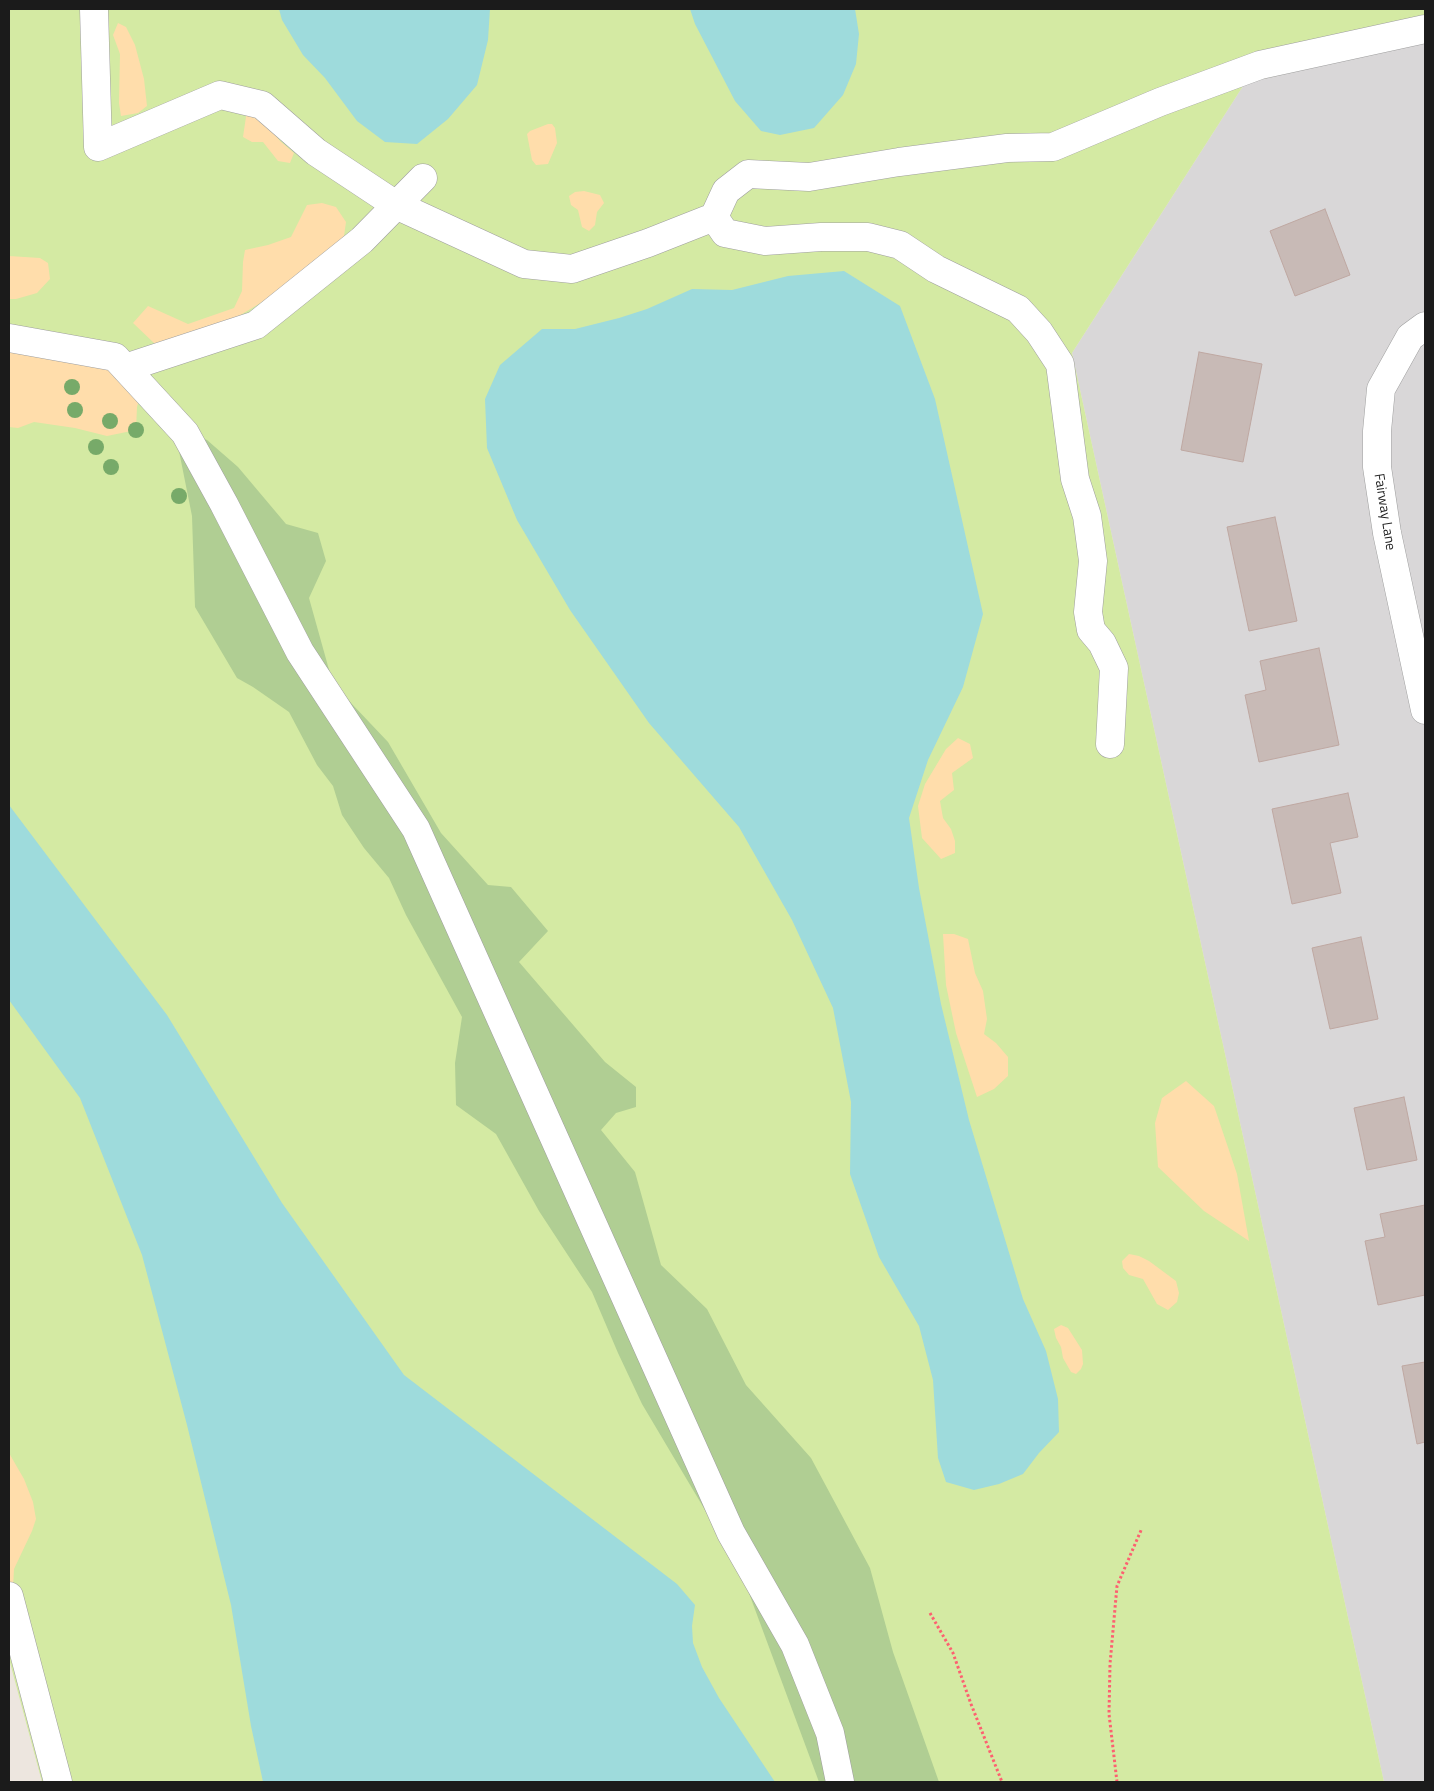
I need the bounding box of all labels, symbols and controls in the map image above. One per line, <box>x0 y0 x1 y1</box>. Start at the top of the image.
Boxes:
street label: Fairway Lane <box>1370 472 1398 552</box>

